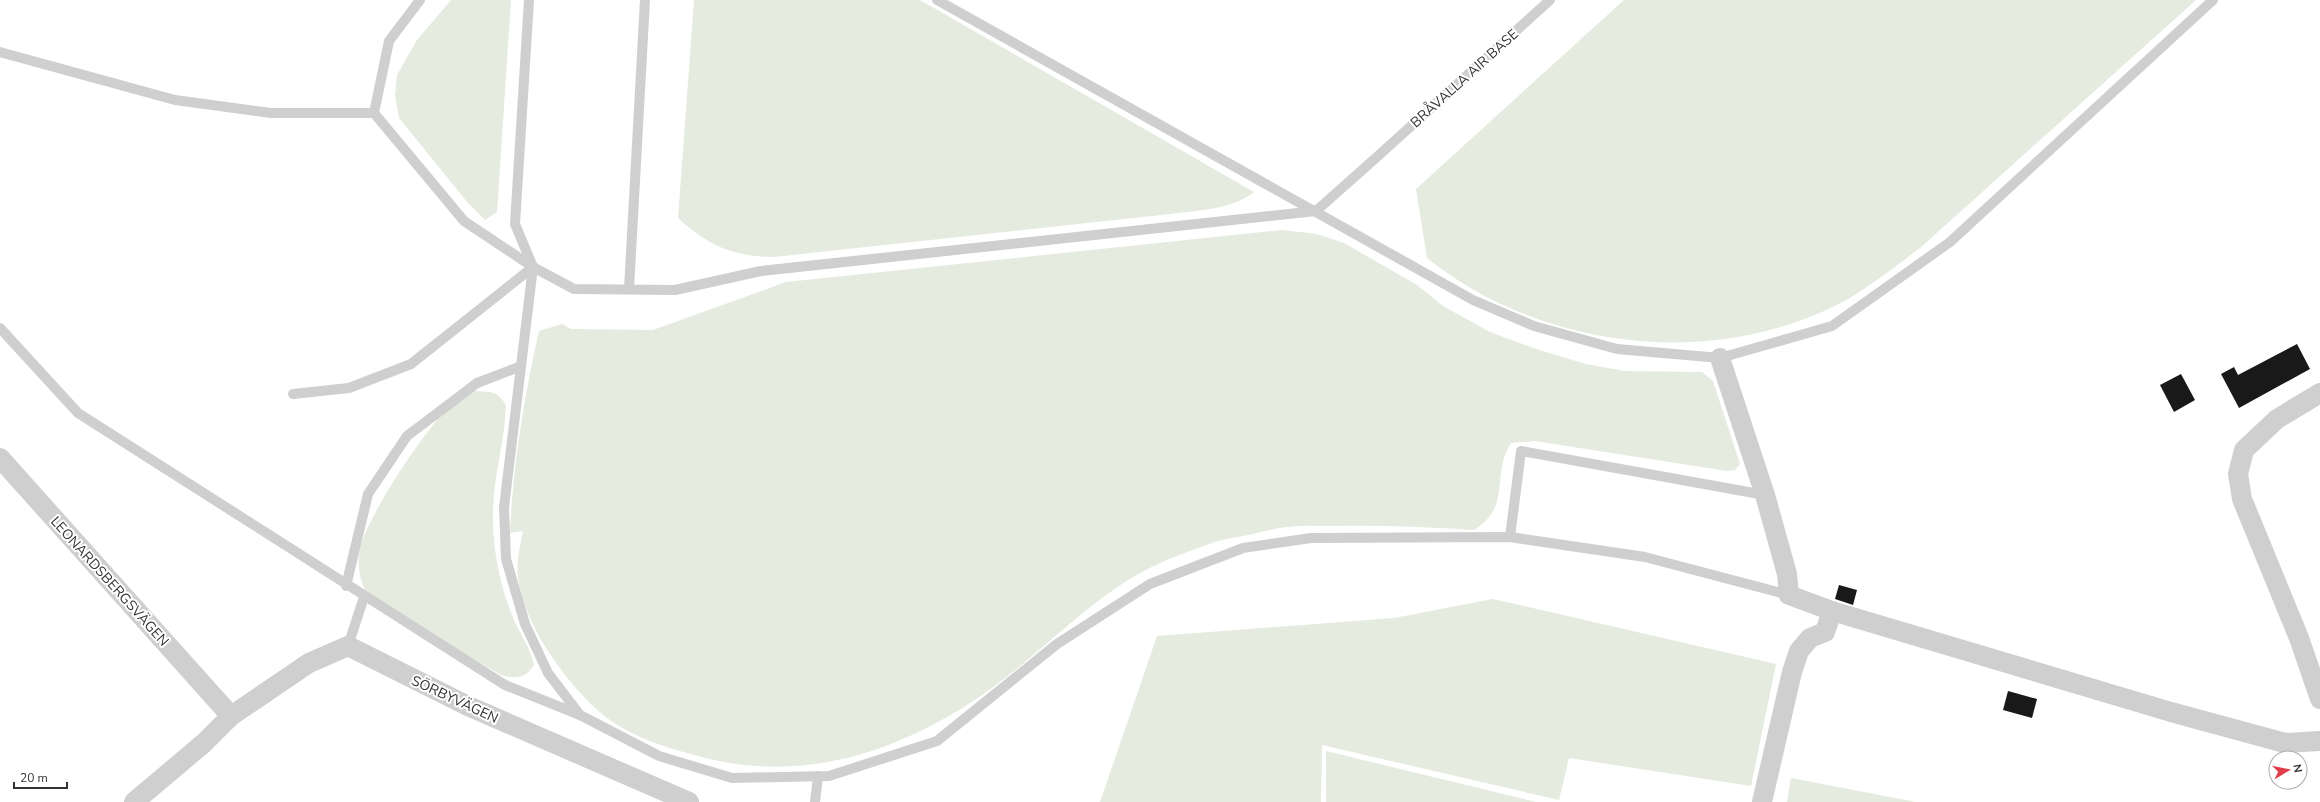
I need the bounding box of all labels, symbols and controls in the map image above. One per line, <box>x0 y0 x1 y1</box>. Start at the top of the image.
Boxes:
street label: BRÅVALLA AIR BASE <box>1406 25 1522 132</box>
street label: LEONARDSBERGSVÄGEN <box>46 512 173 650</box>
street label: SÖRBYVÄGEN <box>408 671 501 728</box>
north arrow <box>2268 750 2308 790</box>
text: N <box>2289 763 2305 774</box>
scale bar <box>14 764 67 790</box>
text: 20 m <box>20 770 48 786</box>

